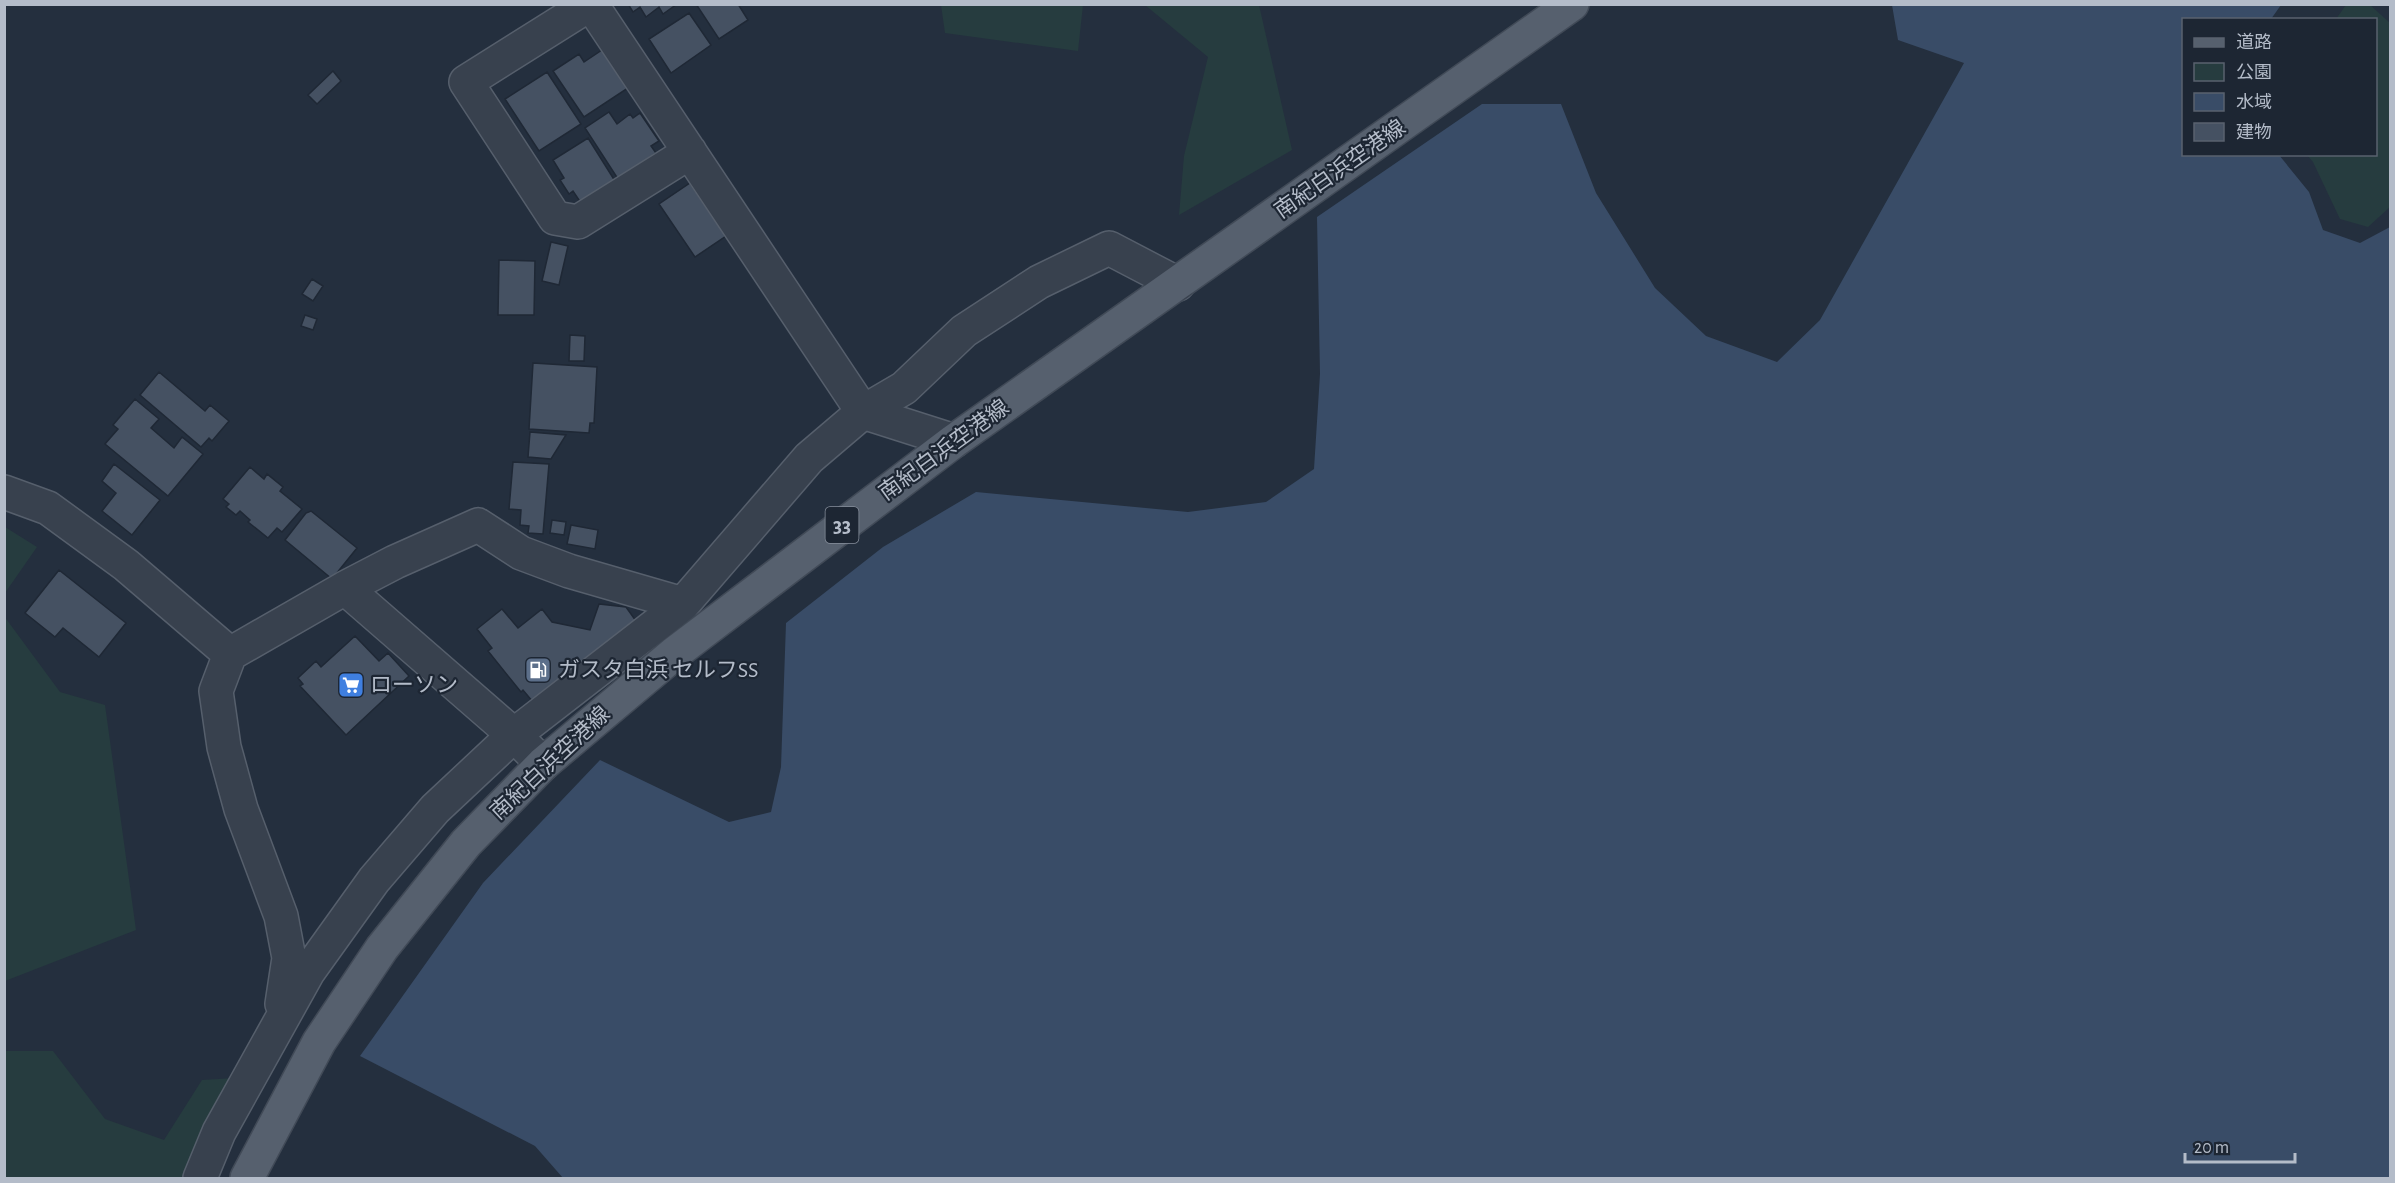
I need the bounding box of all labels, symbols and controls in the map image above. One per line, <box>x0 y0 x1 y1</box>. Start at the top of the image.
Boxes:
legend <box>2182 18 2377 156</box>
text: 道路 <box>2236 32 2272 52</box>
text: 公園 <box>2236 63 2272 82</box>
text: 水域 <box>2236 93 2272 112</box>
street label: 南紀白浜空港線 <box>1270 115 1409 222</box>
text: 建物 <box>2236 122 2272 142</box>
street label: 南紀白浜空港線 <box>875 395 1013 504</box>
road number: 33 <box>826 507 858 543</box>
fuel station icon: ガスタ白浜 セルフSS <box>523 655 553 685</box>
place label: ガスタ白浜 セルフSS <box>558 658 758 681</box>
supermarket icon: ローソン <box>336 670 366 700</box>
place label: ローソン <box>370 674 458 696</box>
street label: 南紀白浜空港線 <box>485 702 614 824</box>
scale bar <box>2185 1126 2294 1164</box>
text: 20 m <box>2194 1139 2229 1157</box>

